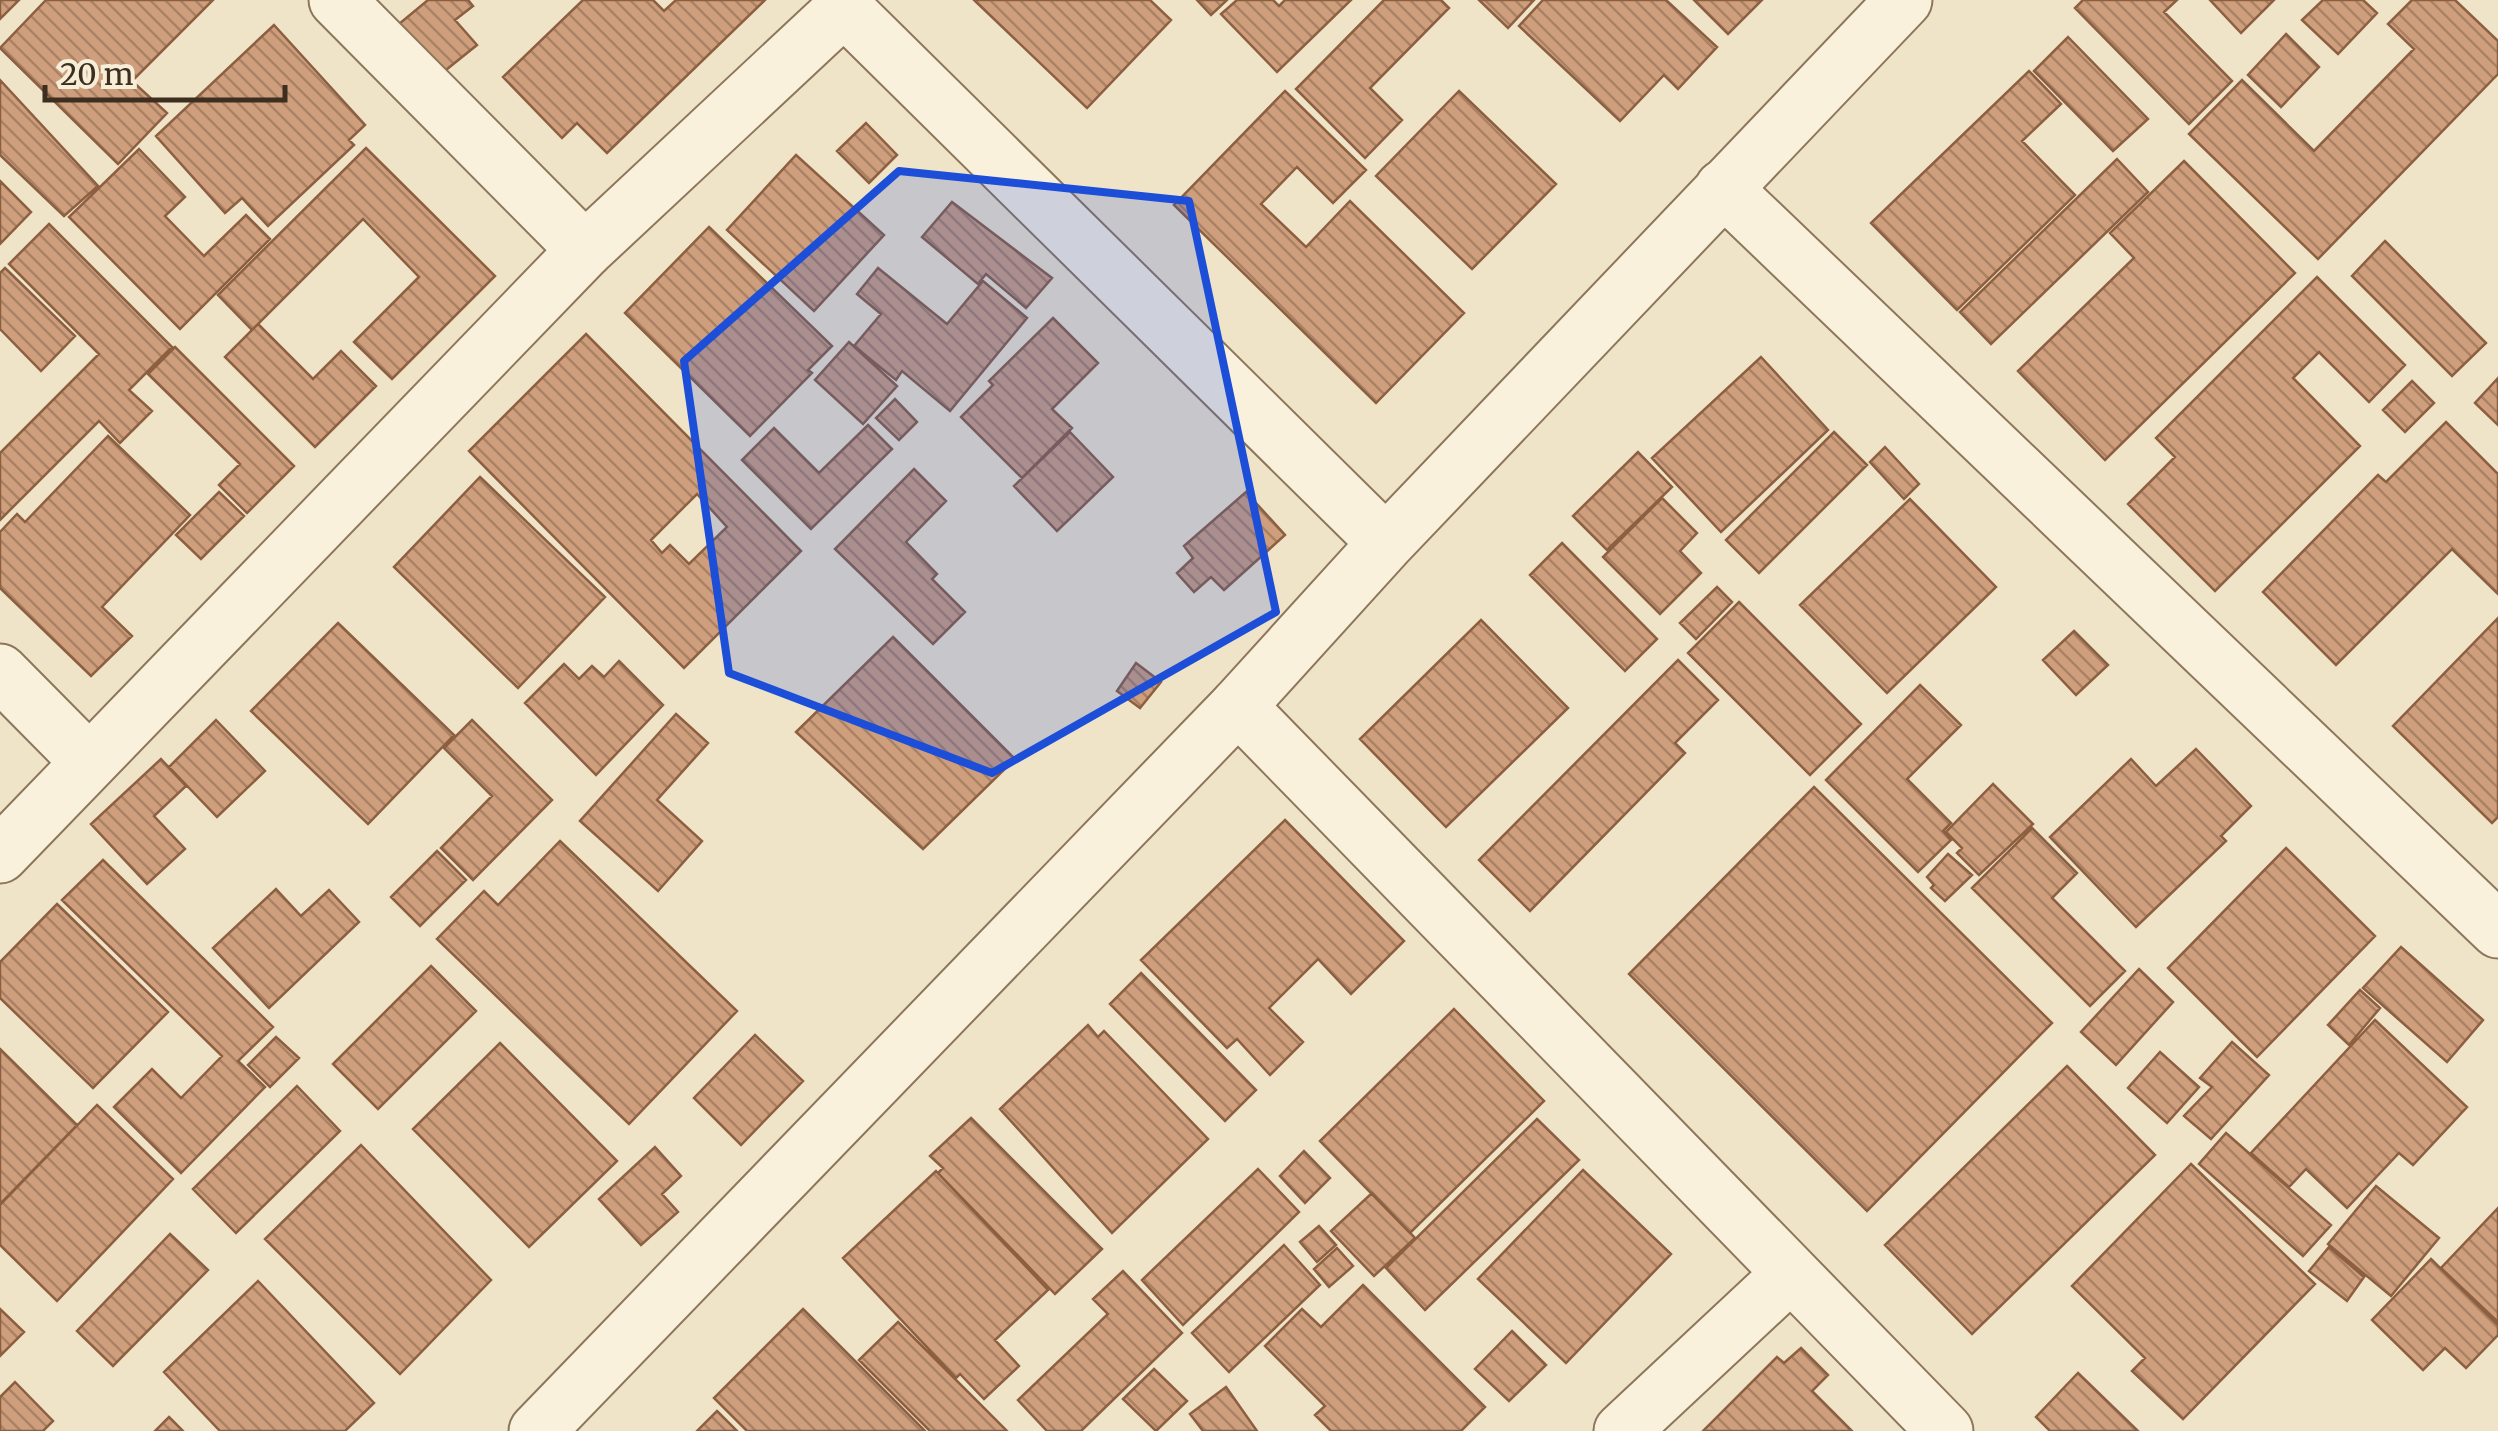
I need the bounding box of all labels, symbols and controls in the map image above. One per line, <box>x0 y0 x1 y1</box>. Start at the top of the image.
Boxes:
scale bar <box>45 40 285 102</box>
text: 20 m <box>60 55 134 93</box>

